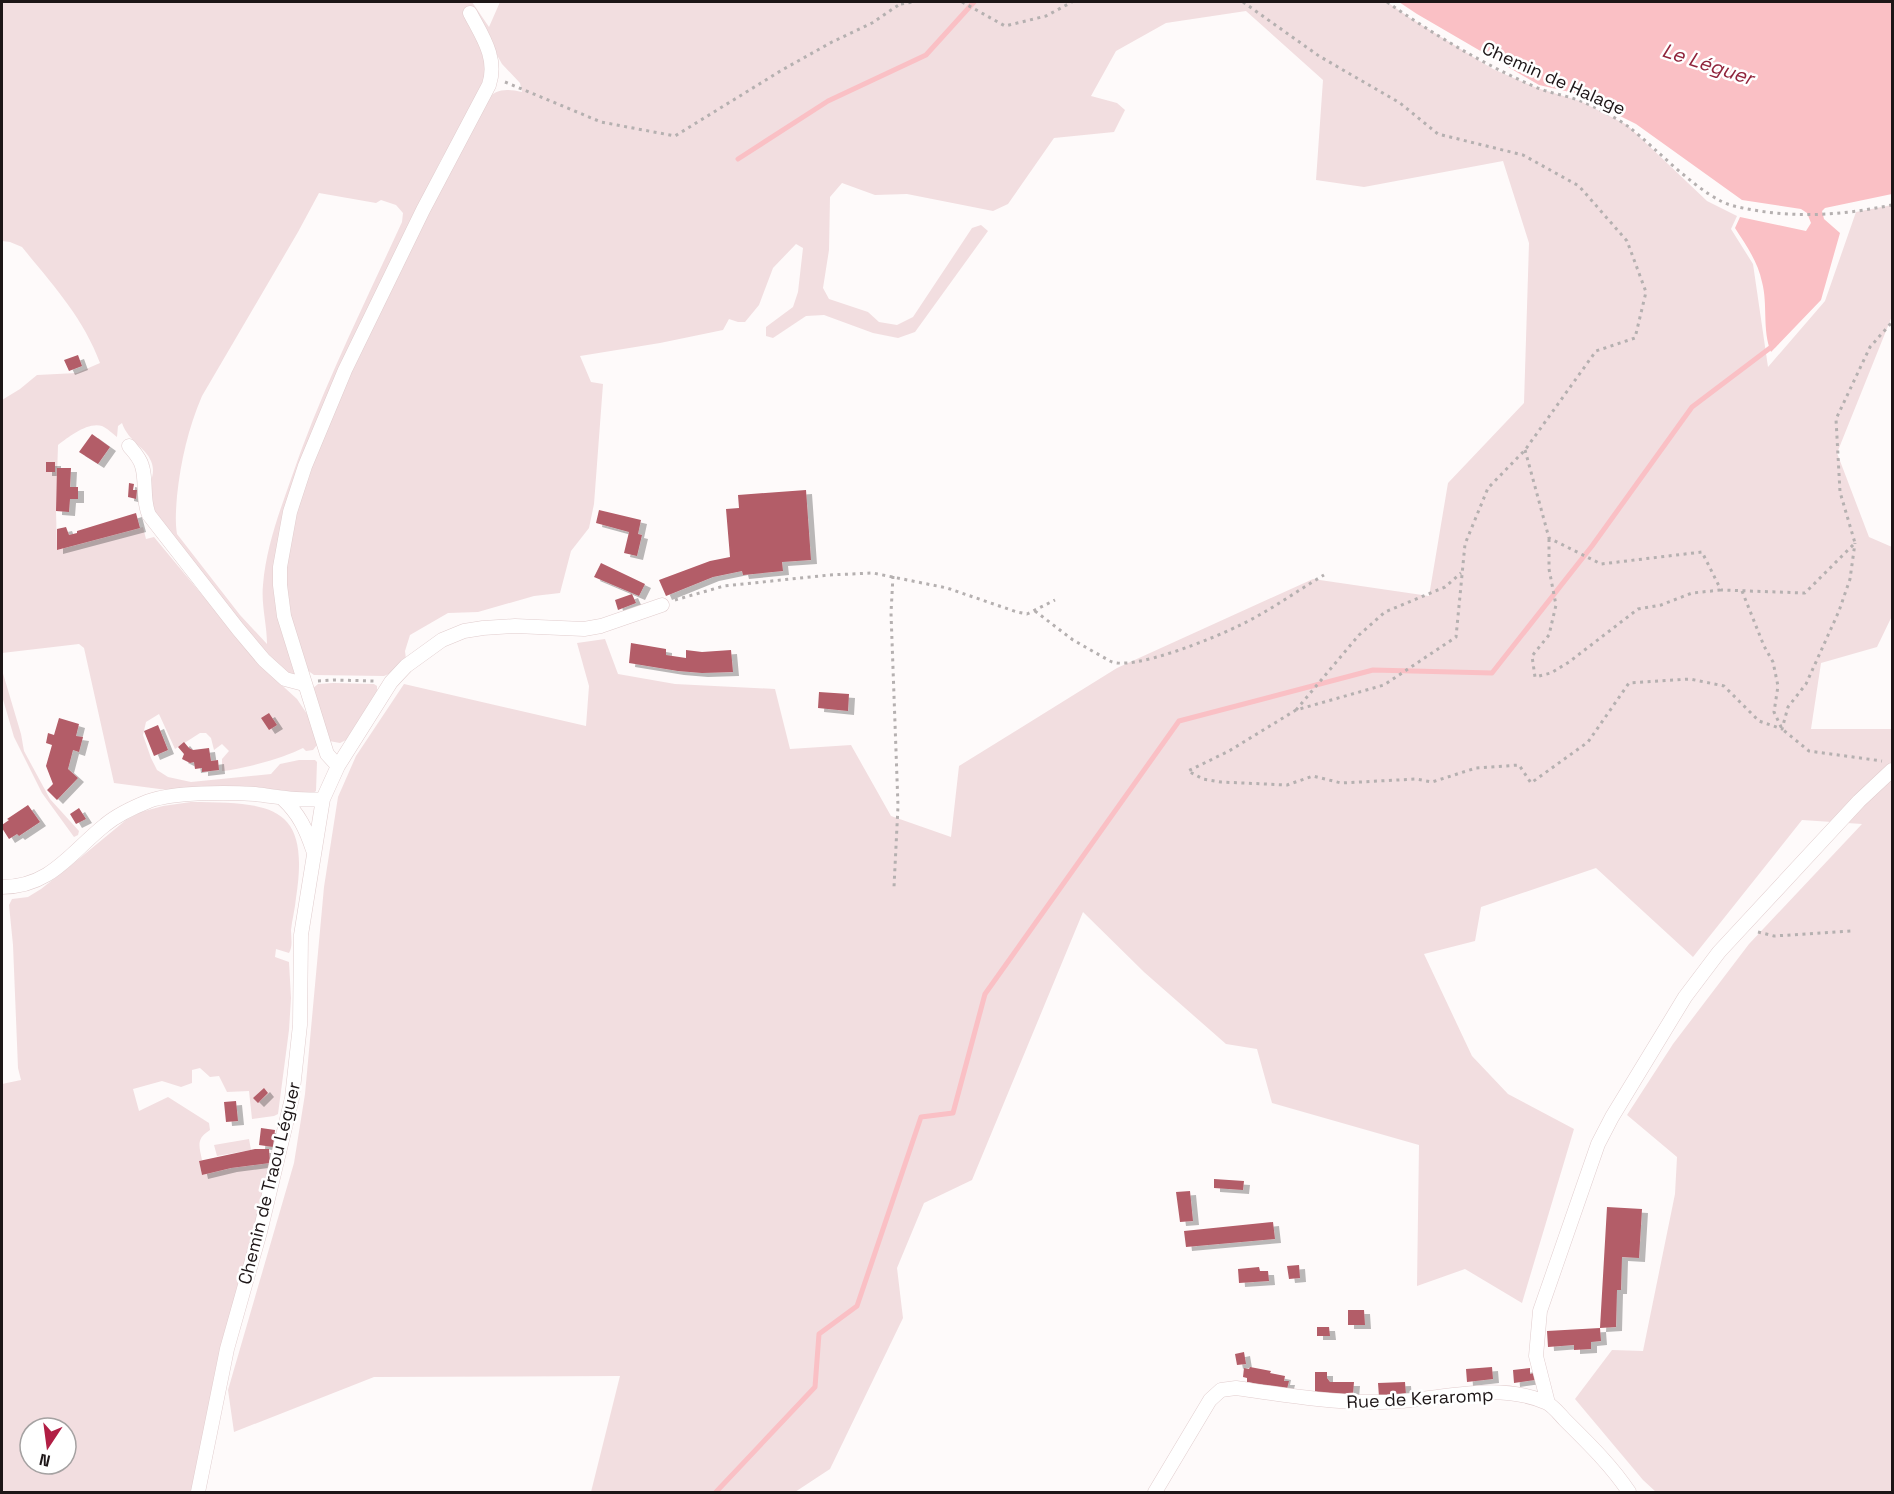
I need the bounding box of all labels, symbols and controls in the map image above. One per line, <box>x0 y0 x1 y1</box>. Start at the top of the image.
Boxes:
street label: Chemin de Halage <box>1479 36 1629 120</box>
water label: Le Léguer <box>1659 37 1760 92</box>
street label: Chemin de Traou Léguer <box>233 1079 305 1287</box>
street label: Rue de Keraromp <box>1346 1383 1494 1413</box>
north arrow <box>18 1416 78 1476</box>
text: N <box>37 1449 52 1472</box>

